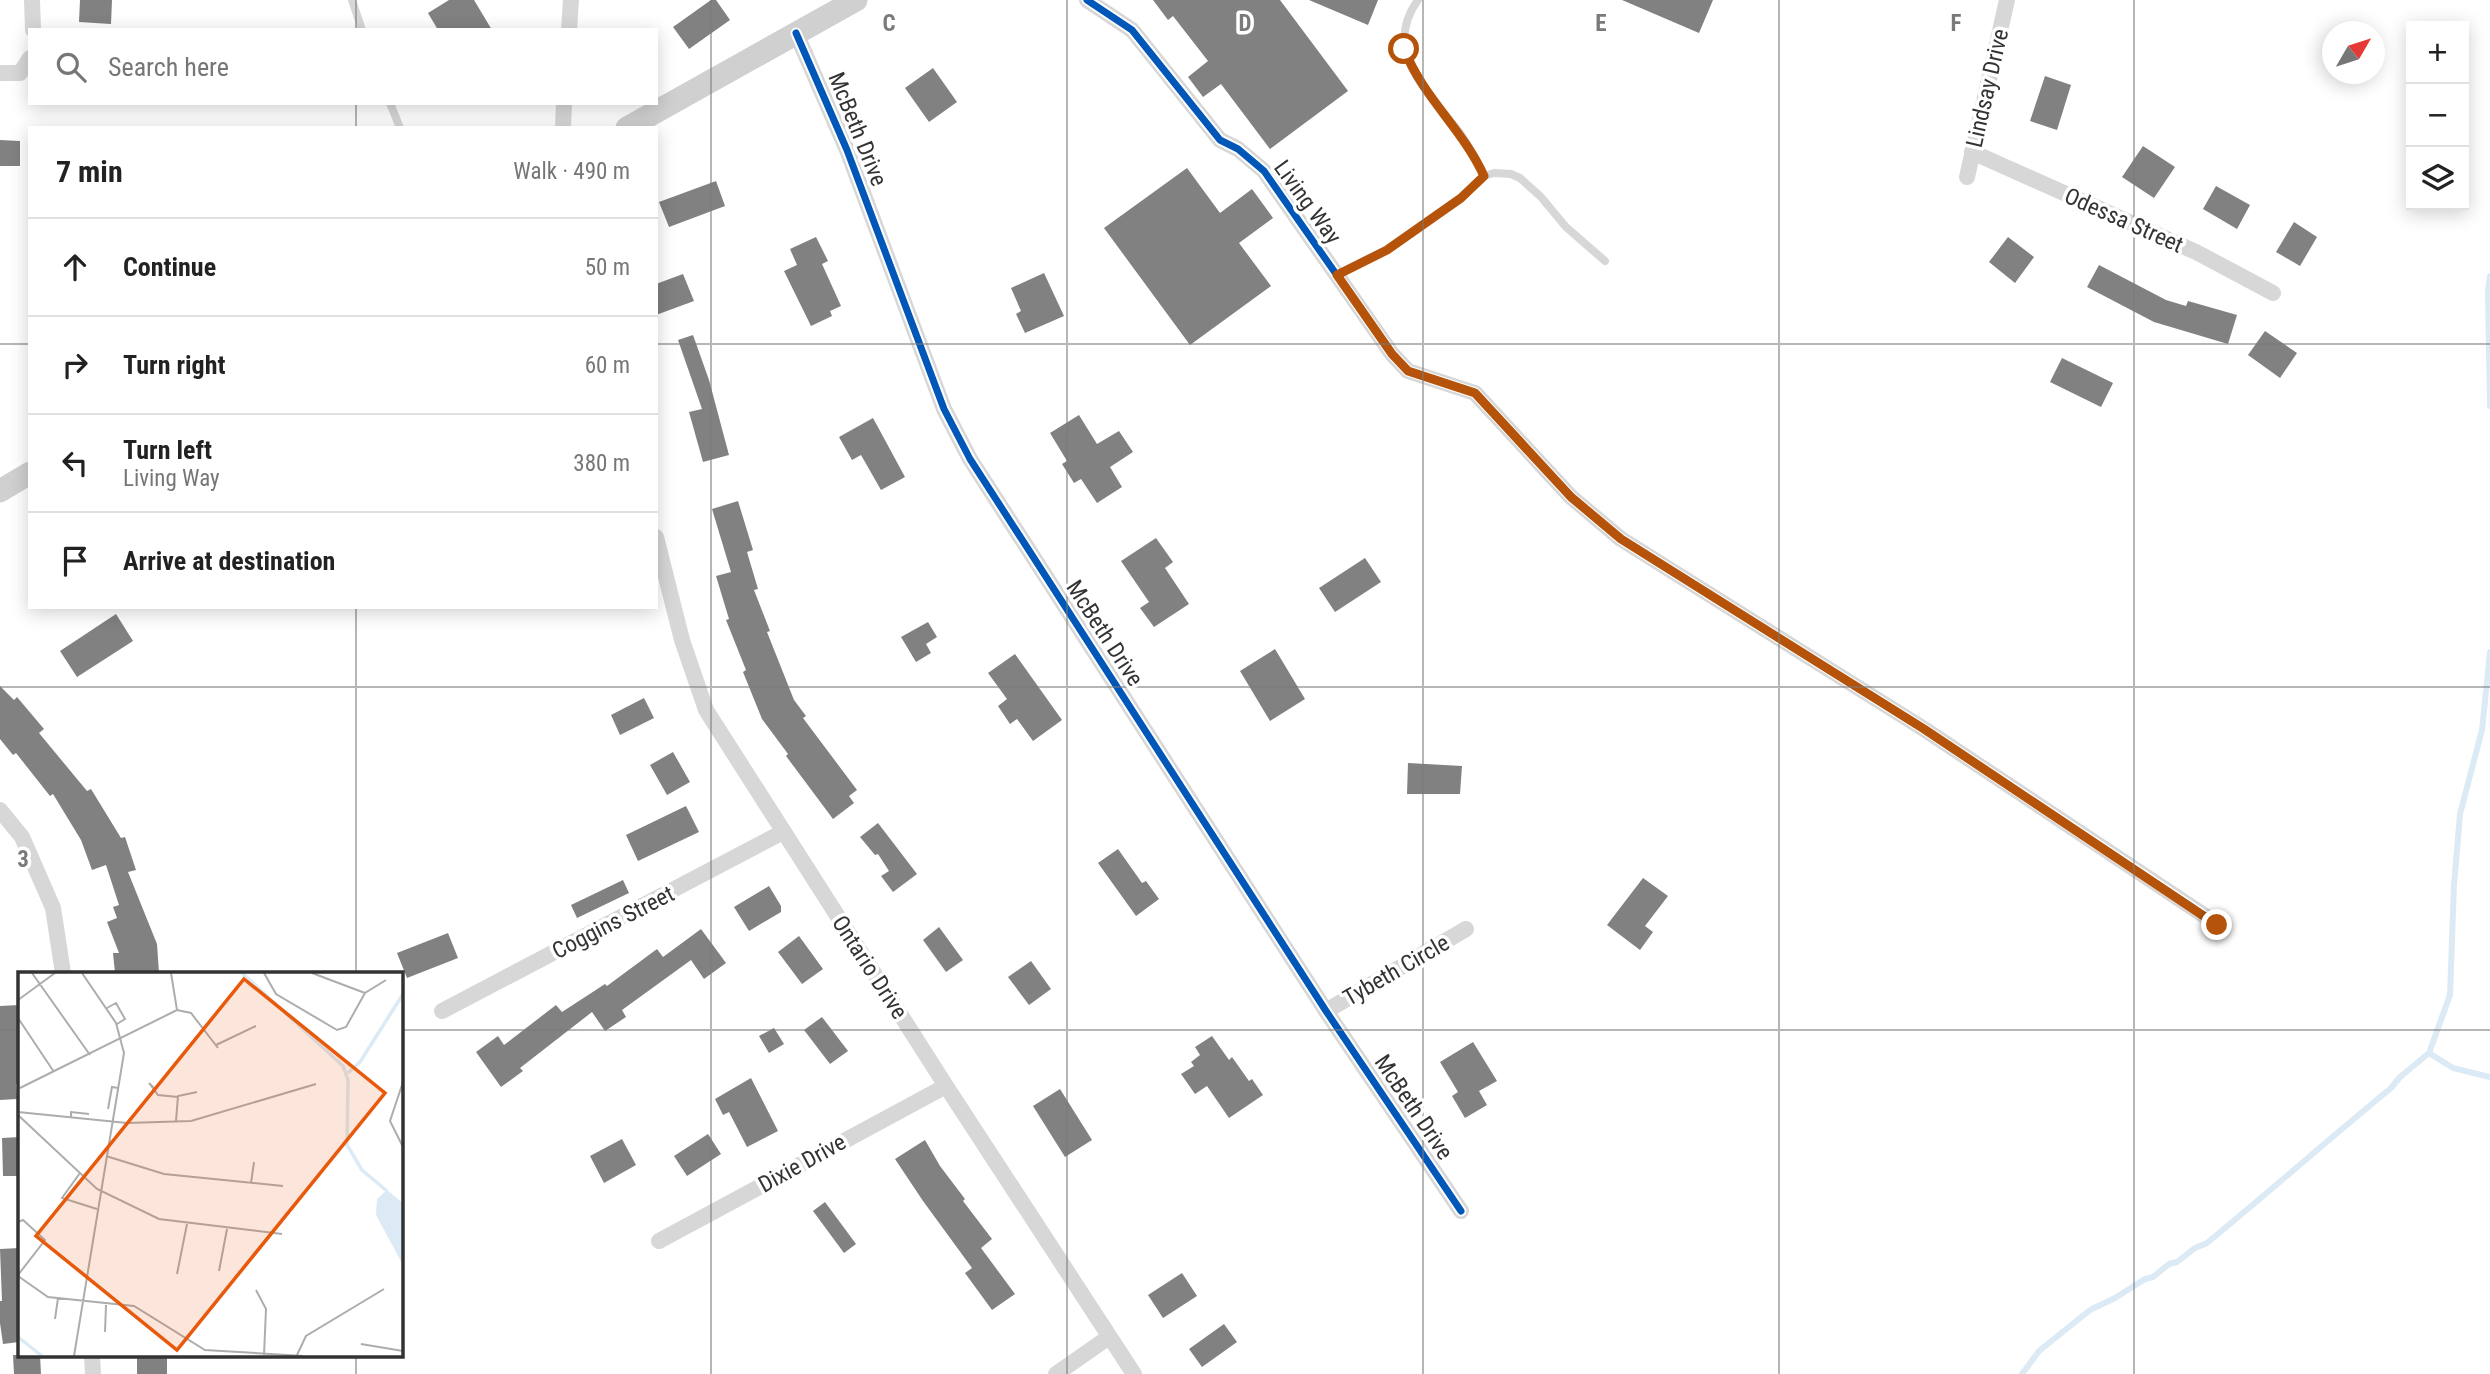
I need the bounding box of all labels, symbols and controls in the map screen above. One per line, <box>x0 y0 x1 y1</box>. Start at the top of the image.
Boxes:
text: C <box>882 10 896 37</box>
text: D <box>1239 10 1252 37</box>
text: E <box>1595 10 1607 37</box>
text: F <box>1951 10 1962 37</box>
north arrow <box>2322 21 2385 84</box>
map controls <box>2406 21 2469 210</box>
button: + <box>2406 21 2469 84</box>
street label: Lindsay Drive <box>1961 26 2014 150</box>
search box <box>28 28 658 105</box>
route start <box>1388 33 1419 64</box>
icon: search <box>52 48 90 86</box>
text: Search here <box>108 52 229 82</box>
street label: McBeth Drive <box>822 68 893 190</box>
button: − <box>2406 84 2469 147</box>
button: layers <box>2406 147 2469 210</box>
text: 7 min <box>56 154 123 189</box>
street label: Living Way <box>1268 155 1347 250</box>
text: Walk · 490 m <box>513 158 630 185</box>
street label: Odessa Street <box>2060 182 2187 259</box>
icon: ahead <box>56 248 94 286</box>
text: Continue <box>123 252 216 282</box>
text: 50 m <box>585 254 630 281</box>
icon: right <box>56 346 94 384</box>
text: Turn right <box>123 350 225 380</box>
text: 60 m <box>585 352 630 379</box>
text: Turn left <box>123 435 212 465</box>
icon: left <box>56 444 94 482</box>
text: 380 m <box>573 450 630 477</box>
text: Living Way <box>123 465 220 492</box>
icon: arrive <box>56 542 94 580</box>
text: Arrive at destination <box>123 546 335 576</box>
street label: McBeth Drive <box>1060 575 1149 691</box>
text: 3 <box>17 846 29 873</box>
street label: Coggins Street <box>548 880 679 965</box>
route end <box>2201 909 2232 940</box>
street label: Ontario Drive <box>826 911 913 1024</box>
street label: Tybeth Circle <box>1338 929 1454 1012</box>
inset map <box>18 972 402 1356</box>
street label: McBeth Drive <box>1369 1050 1458 1165</box>
street label: Dixie Drive <box>754 1128 851 1198</box>

